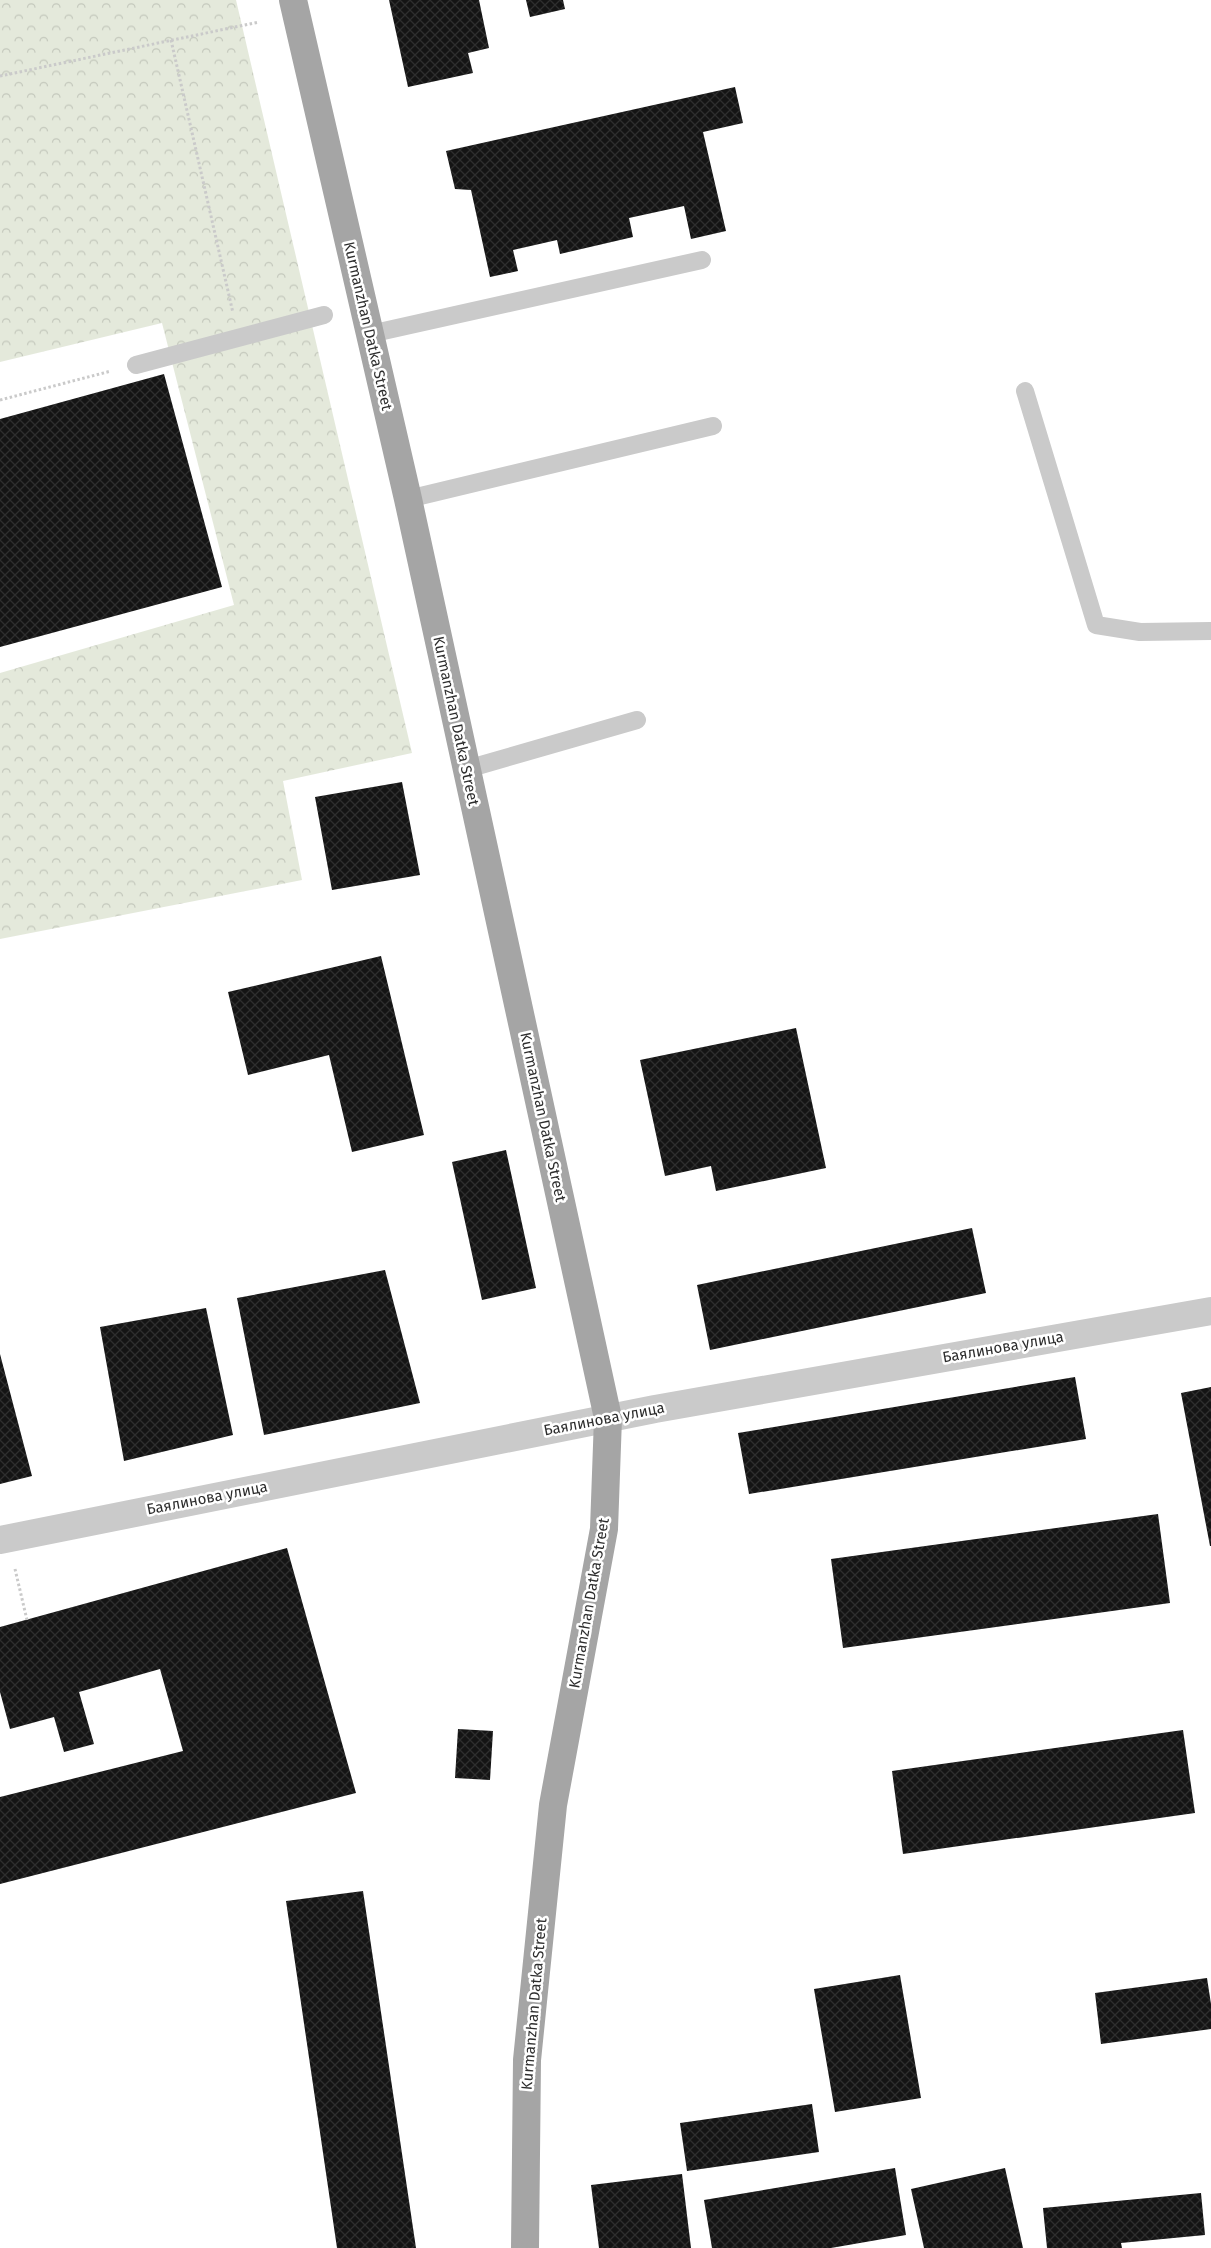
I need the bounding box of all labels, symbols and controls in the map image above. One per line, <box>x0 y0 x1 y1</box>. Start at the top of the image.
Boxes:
street label: Kurmanzhan Datka Street <box>340 240 396 413</box>
street label: Kurmanzhan Datka Street <box>429 635 483 808</box>
street label: Kurmanzhan Datka Street <box>516 1031 570 1204</box>
street label: Баялинова улица <box>941 1327 1065 1367</box>
street label: Баялинова улица <box>542 1398 666 1440</box>
street label: Баялинова улица <box>145 1477 269 1519</box>
street label: Kurmanzhan Datka Street <box>565 1516 613 1690</box>
street label: Kurmanzhan Datka Street <box>518 1917 551 2091</box>

